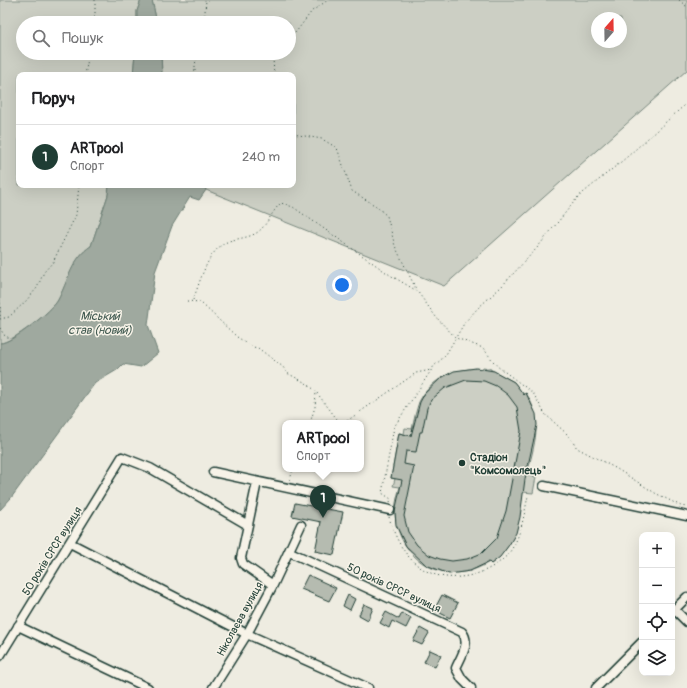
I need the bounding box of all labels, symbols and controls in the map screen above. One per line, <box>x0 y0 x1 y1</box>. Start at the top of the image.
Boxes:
north arrow <box>591 12 627 48</box>
search box <box>16 16 296 60</box>
icon: search <box>30 27 52 49</box>
text: Пошук <box>62 29 104 48</box>
text: Поруч <box>32 88 75 109</box>
text: ARTpool <box>70 139 124 158</box>
text: 1 <box>42 149 48 165</box>
text: 240 m <box>242 149 280 165</box>
text: Спорт <box>70 158 104 174</box>
your location <box>332 275 352 295</box>
water label: Міський став (новий) <box>68 309 132 338</box>
popup <box>282 420 364 472</box>
text: ARTpool <box>296 429 350 448</box>
text: Спорт <box>296 448 331 464</box>
place label: Стадіон "Комсомолець" <box>470 451 546 477</box>
marker: Стадіон "Комсомолець" <box>457 458 467 468</box>
pin: 1 <box>310 485 336 518</box>
street label: 50 років СРСР вулиця <box>19 504 85 598</box>
map controls <box>639 532 675 676</box>
button: + <box>639 532 675 568</box>
street label: 50 років СРСР вулиця <box>345 561 443 615</box>
button: − <box>639 568 675 604</box>
street label: Ніколаєва вулиця <box>214 580 266 658</box>
button: locate <box>639 604 675 640</box>
button: layers <box>639 640 675 676</box>

